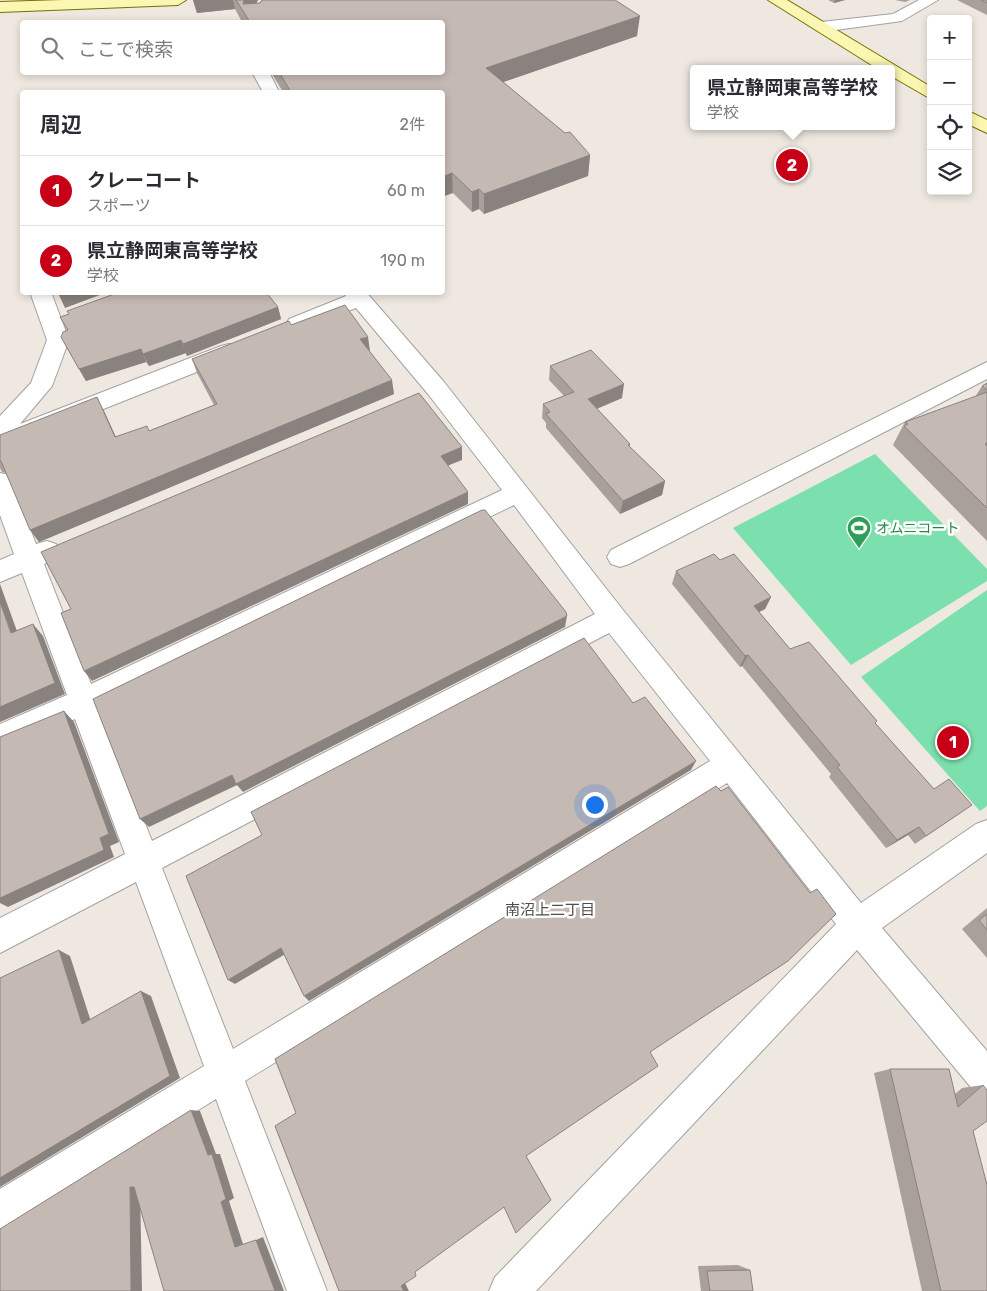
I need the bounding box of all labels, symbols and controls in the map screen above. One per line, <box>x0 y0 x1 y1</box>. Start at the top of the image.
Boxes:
map controls <box>927 15 972 195</box>
button: + <box>927 15 972 60</box>
search box <box>20 20 445 75</box>
icon: search <box>38 34 66 62</box>
text: ここで検索 <box>78 38 173 61</box>
button: − <box>927 60 972 105</box>
popup <box>690 65 895 130</box>
text: 県立静岡東高等学校 <box>707 76 878 99</box>
text: 学校 <box>707 103 739 122</box>
button: locate <box>927 105 972 150</box>
text: 周辺 <box>40 112 82 137</box>
text: 2件 <box>400 115 425 134</box>
pin: 2 <box>776 146 808 184</box>
button: layers <box>927 150 972 195</box>
text: クレーコート <box>87 169 201 192</box>
text: 1 <box>52 181 60 200</box>
text: 60 m <box>387 181 425 200</box>
text: スポーツ <box>87 196 151 215</box>
text: 県立静岡東高等学校 <box>87 239 258 262</box>
text: 2 <box>51 251 61 270</box>
text: 190 m <box>380 251 425 270</box>
text: 学校 <box>87 266 119 285</box>
sports icon: オムニコート <box>846 515 872 549</box>
place label: オムニコート <box>876 520 960 537</box>
pin: 1 <box>937 723 969 761</box>
your location <box>582 792 608 818</box>
district label: 南沼上二丁目 <box>505 901 595 919</box>

